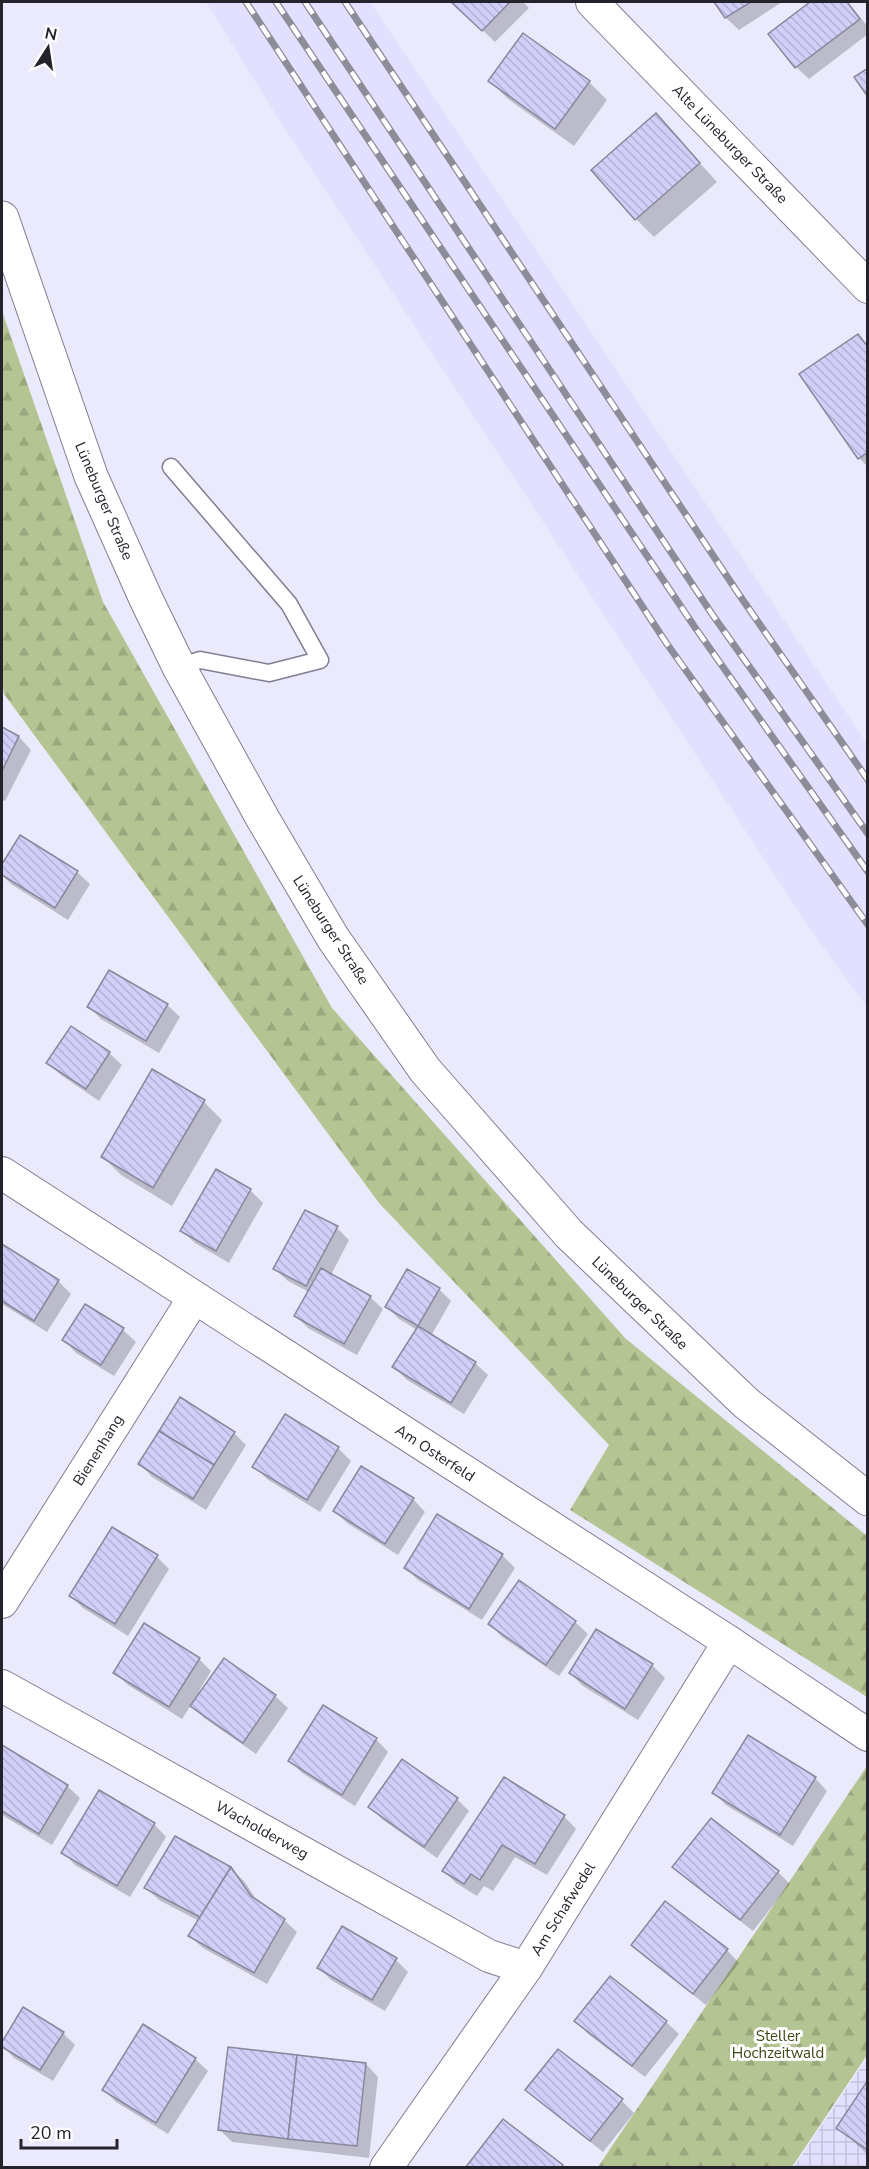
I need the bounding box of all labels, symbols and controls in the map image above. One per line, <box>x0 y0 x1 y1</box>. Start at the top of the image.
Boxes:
north arrow <box>18 18 78 78</box>
text: N <box>43 22 59 46</box>
street label: Alte Lüneburger Straße <box>668 80 792 208</box>
street label: Lüneburger Straße <box>70 439 138 563</box>
street label: Lüneburger Straße <box>288 872 374 988</box>
street label: Lüneburger Straße <box>588 1252 692 1354</box>
street label: Bienenhang <box>68 1411 128 1489</box>
street label: Am Osterfeld <box>391 1420 479 1486</box>
street label: Wacholderweg <box>212 1796 312 1864</box>
street label: Am Schafwedel <box>526 1858 600 1960</box>
park label: Steller Hochzeitwald <box>732 2026 824 2063</box>
scale bar <box>21 2112 117 2150</box>
text: 20 m <box>30 2121 72 2145</box>

